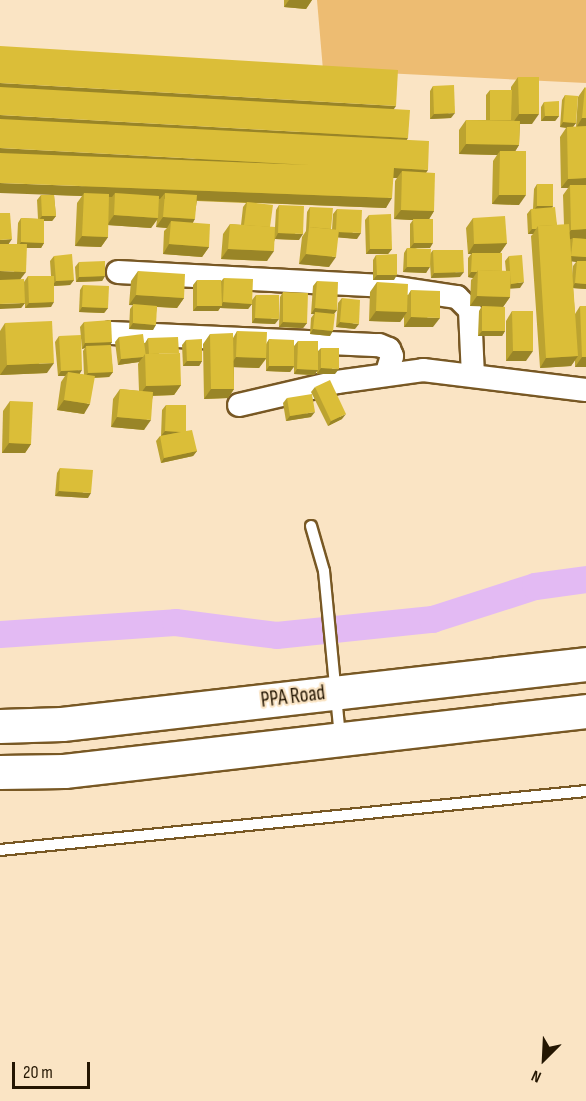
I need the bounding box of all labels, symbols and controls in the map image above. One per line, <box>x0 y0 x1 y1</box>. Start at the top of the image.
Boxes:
street label: PPA Road <box>259 681 327 713</box>
north arrow <box>514 1029 574 1089</box>
scale bar <box>15 1050 93 1088</box>
text: 20 m <box>23 1062 53 1083</box>
text: N <box>529 1065 544 1086</box>

